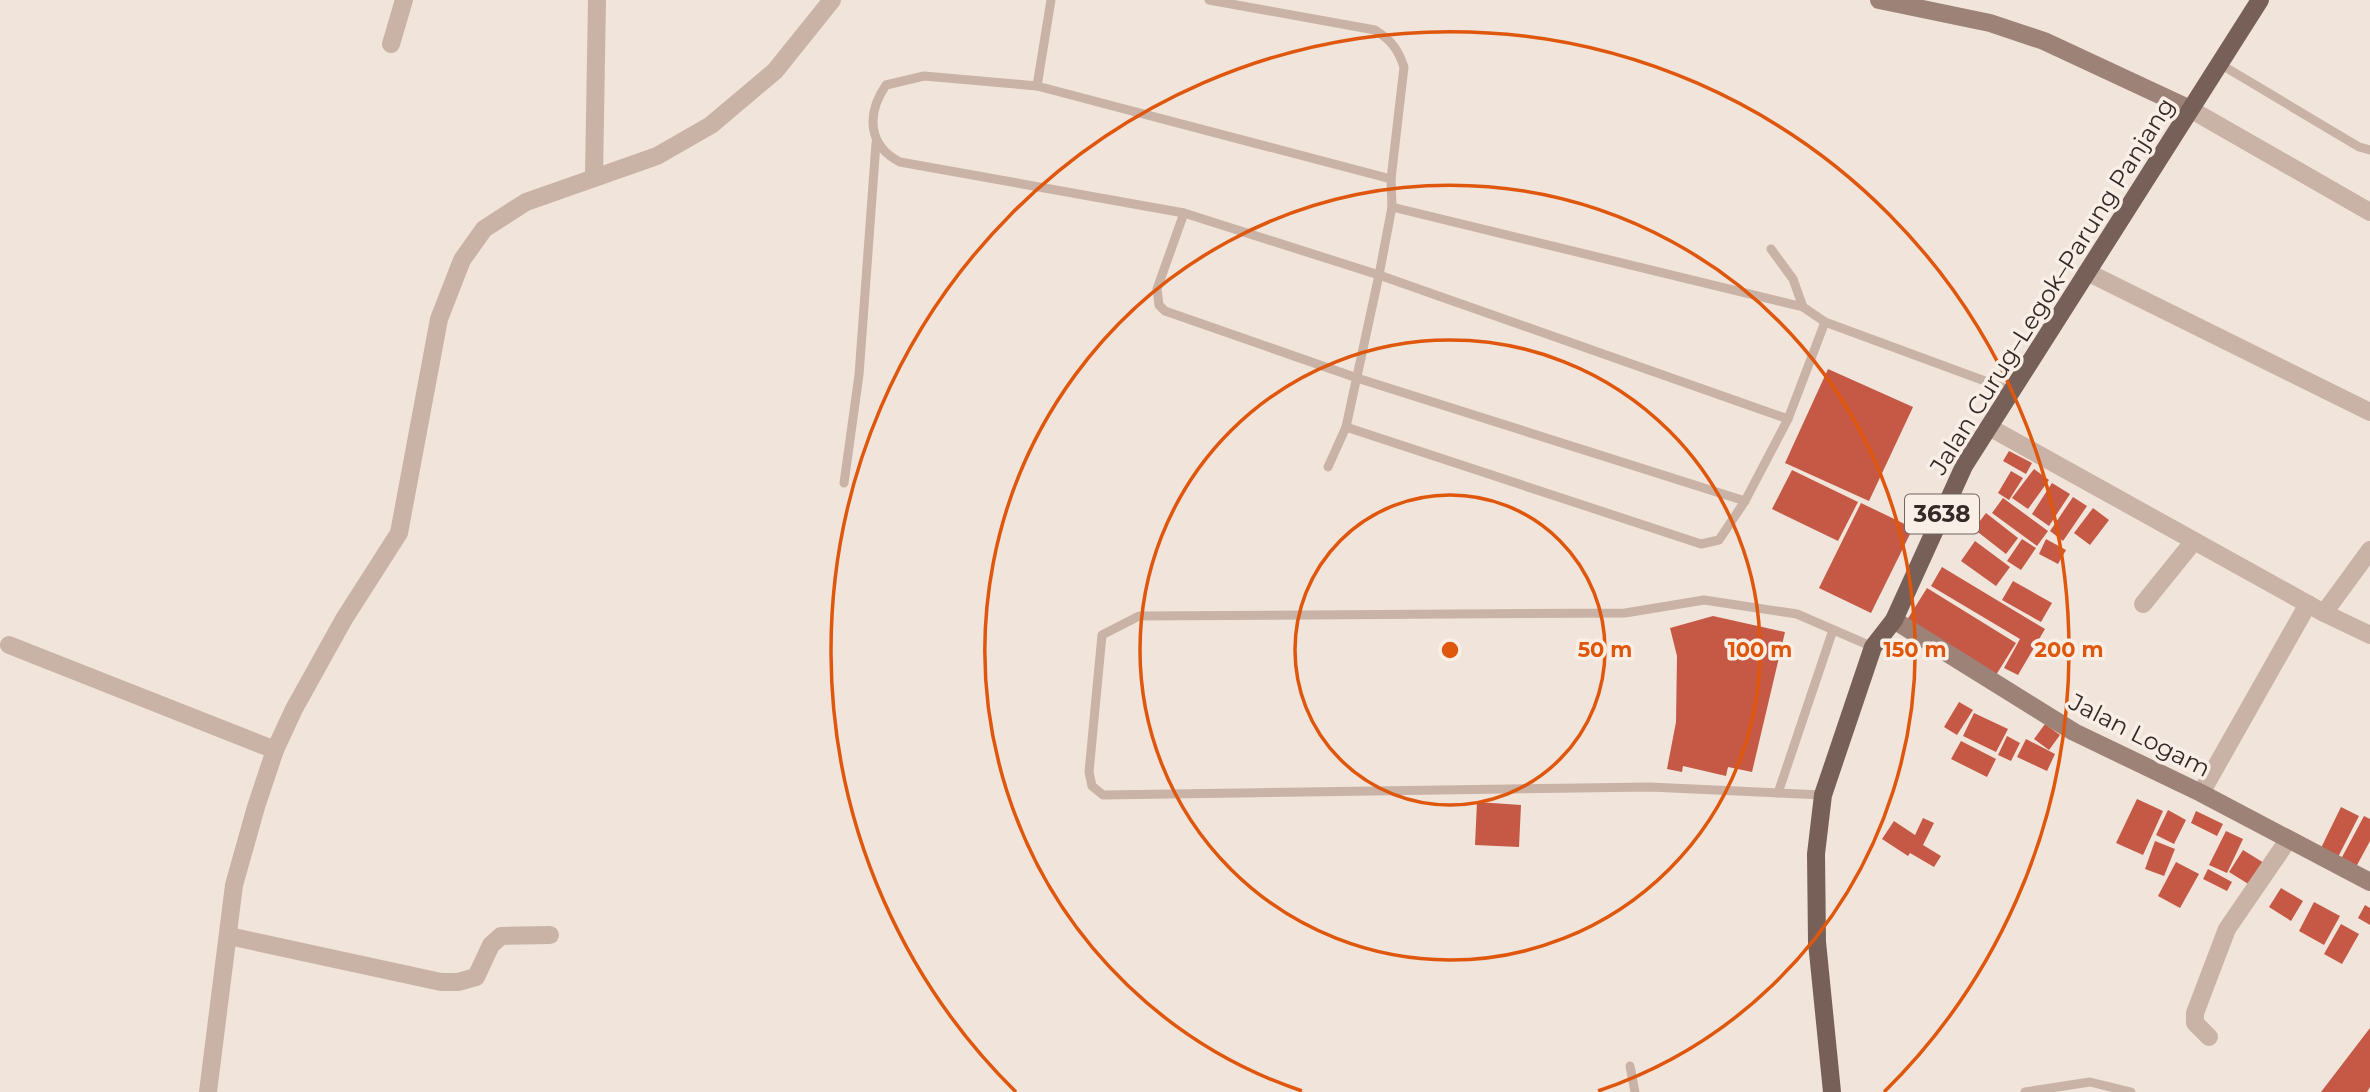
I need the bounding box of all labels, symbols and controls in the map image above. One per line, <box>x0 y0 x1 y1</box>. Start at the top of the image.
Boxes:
street label: Jalan Curug–Legok–Parung Panjang <box>1923 92 2180 480</box>
road number: 3638 <box>1905 494 1979 534</box>
text: 50 m <box>1578 637 1632 662</box>
text: 100 m <box>1728 637 1792 662</box>
text: 150 m <box>1884 637 1946 662</box>
text: 200 m <box>2035 637 2103 662</box>
centre of rings <box>1438 638 1462 662</box>
street label: Jalan Logam <box>2064 687 2215 783</box>

